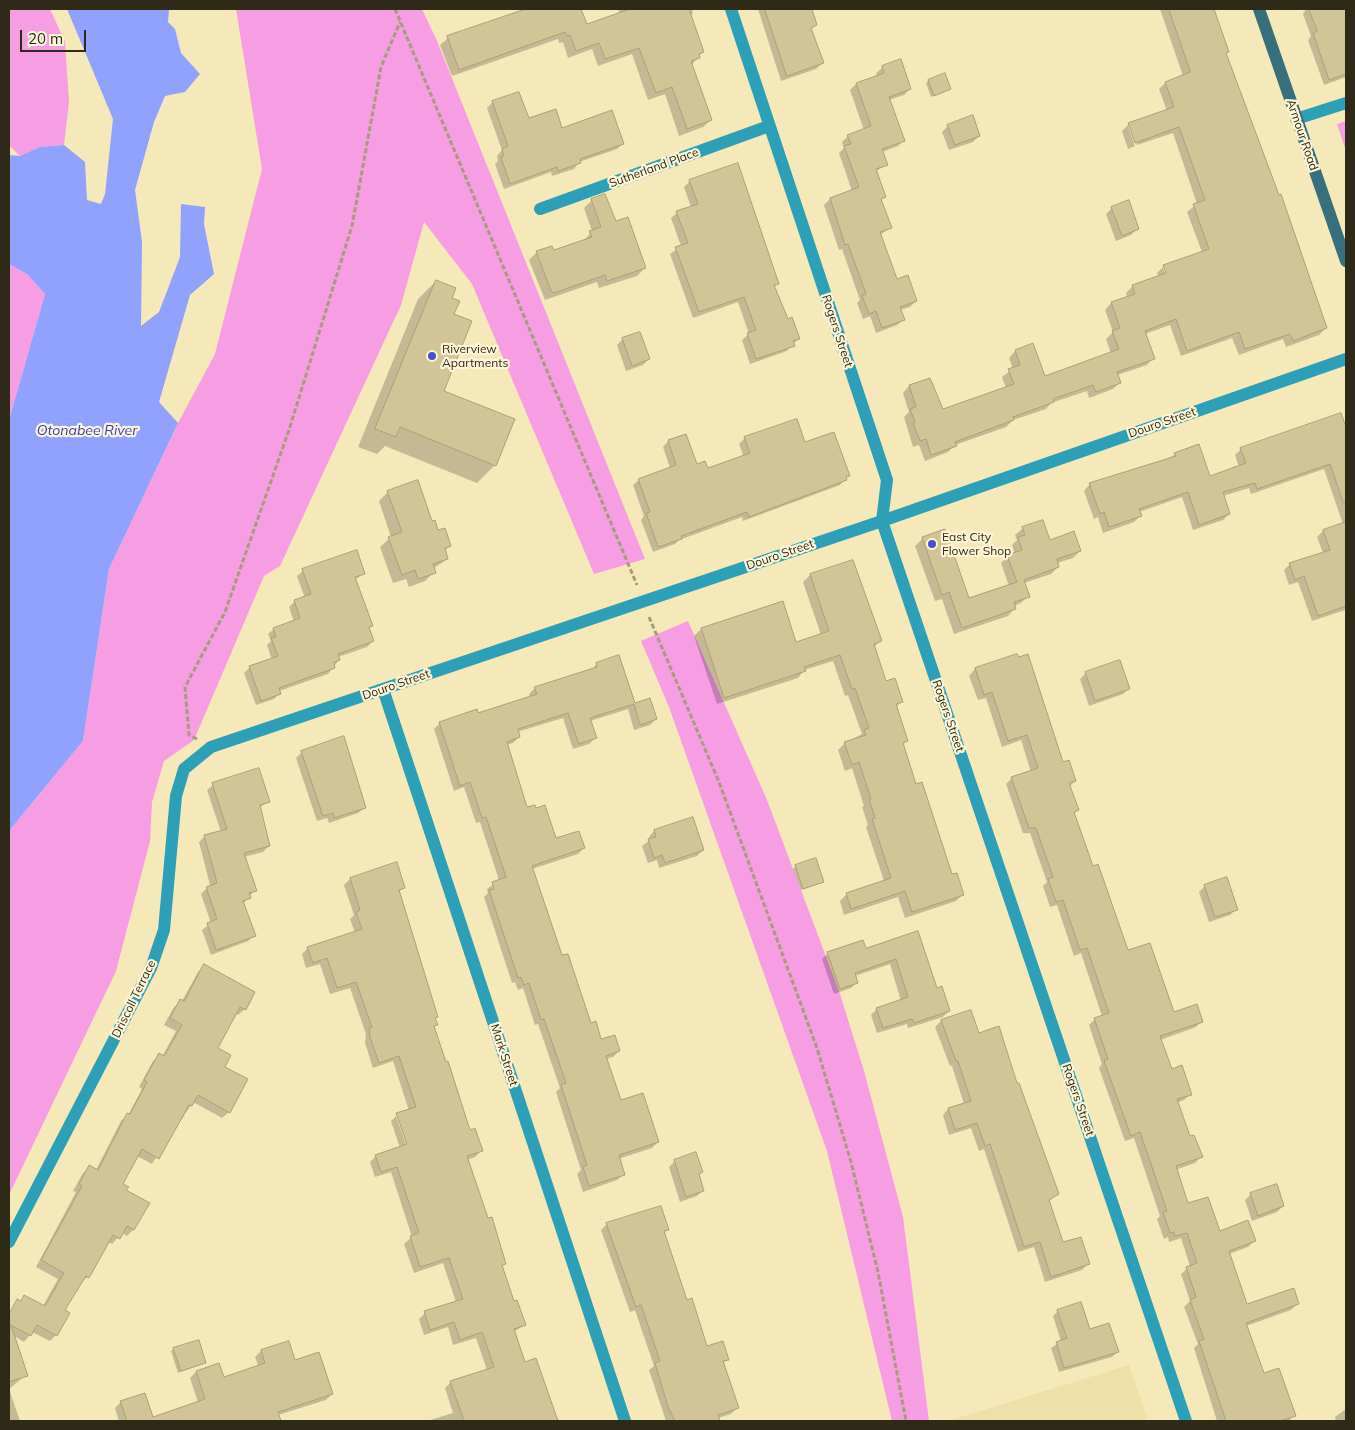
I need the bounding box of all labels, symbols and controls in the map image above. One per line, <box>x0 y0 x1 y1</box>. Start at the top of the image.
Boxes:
scale bar <box>22 20 89 52</box>
text: 20 m <box>28 29 63 48</box>
street label: Armour Road <box>1283 97 1321 173</box>
street label: Sutherland Place <box>607 145 701 191</box>
street label: Rogers Street <box>819 293 855 369</box>
place label: Riverview Apartments <box>442 342 508 370</box>
marker: Riverview Apartments <box>426 350 438 362</box>
street label: Douro Street <box>1126 405 1198 441</box>
water label: Otonabee River <box>37 423 137 439</box>
place label: East City Flower Shop <box>942 530 1011 558</box>
street label: Douro Street <box>744 537 816 573</box>
marker: East City Flower Shop <box>926 538 938 550</box>
street label: Douro Street <box>360 667 432 703</box>
street label: Rogers Street <box>929 678 967 754</box>
street label: Driscoll Terrace <box>109 958 159 1040</box>
street label: Mark Street <box>487 1022 521 1088</box>
street label: Rogers Street <box>1059 1062 1097 1138</box>

